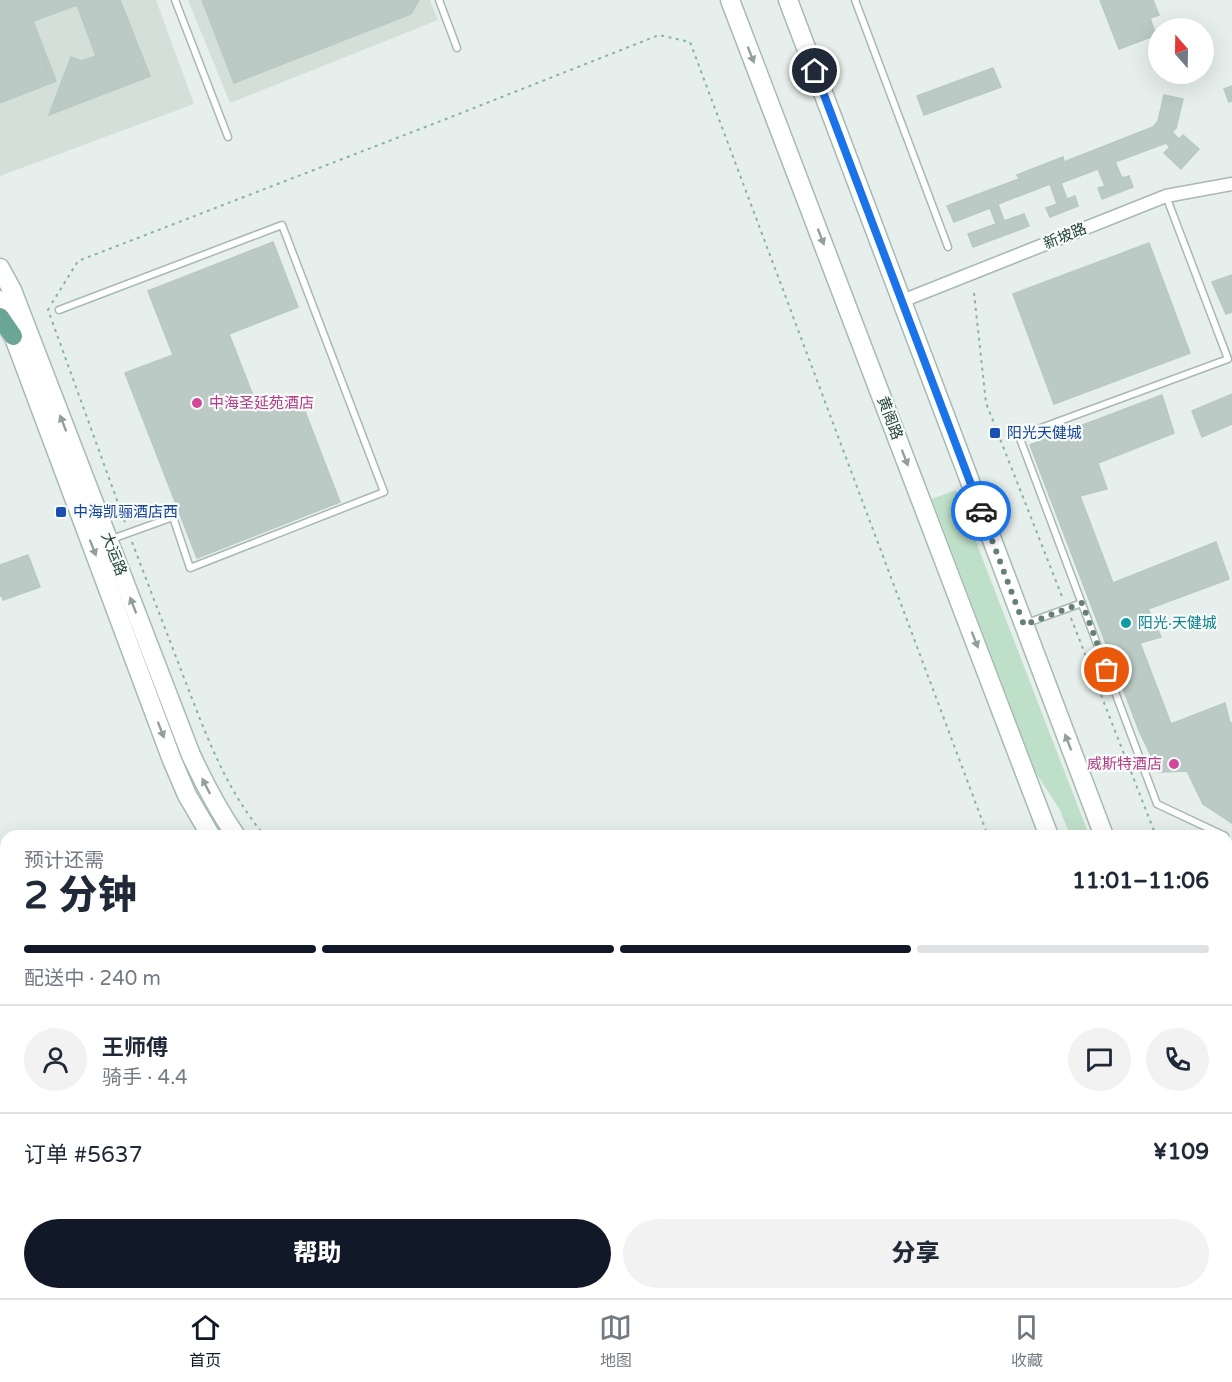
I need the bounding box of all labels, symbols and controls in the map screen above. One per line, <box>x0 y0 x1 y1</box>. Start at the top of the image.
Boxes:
north arrow <box>1148 18 1214 84</box>
map controls <box>1148 18 1214 84</box>
pin <box>789 45 840 96</box>
one-way arrow <box>747 46 757 64</box>
icon: home <box>798 54 831 87</box>
street label: 新坡路 <box>1041 219 1089 253</box>
one-way arrow <box>817 228 826 246</box>
place label: 中海圣延苑酒店 <box>209 394 314 412</box>
street label: 黄阁路 <box>874 394 906 442</box>
marker: 中海圣延苑酒店 <box>190 396 204 410</box>
one-way arrow <box>58 414 68 432</box>
place label: 阳光天健城 <box>1007 424 1082 442</box>
marker: 阳光天健城 <box>988 426 1002 440</box>
one-way arrow <box>901 449 911 467</box>
courier <box>951 481 1011 541</box>
icon: car <box>965 495 998 528</box>
place label: 中海凯骊酒店西 <box>73 503 178 521</box>
marker: 中海凯骊酒店西 <box>54 505 68 519</box>
street label: 大运路 <box>98 530 130 578</box>
one-way arrow <box>88 539 98 557</box>
one-way arrow <box>128 596 138 614</box>
place label: 阳光·天健城 <box>1138 614 1217 632</box>
marker: 阳光·天健城 <box>1119 616 1133 630</box>
one-way arrow <box>970 632 980 650</box>
pin <box>1081 644 1132 695</box>
icon: bag <box>1090 653 1123 686</box>
one-way arrow <box>156 722 166 740</box>
one-way arrow <box>1063 732 1073 750</box>
place label: 威斯特酒店 <box>1087 755 1162 773</box>
marker: 威斯特酒店 <box>1167 757 1181 771</box>
one-way arrow <box>201 777 210 794</box>
text: 预计还需 <box>24 849 104 873</box>
text: 11:01–11:06 <box>1072 868 1209 894</box>
text: 2 分钟 <box>24 872 137 919</box>
text: 配送中 · 240 m <box>24 967 161 991</box>
button: person <box>24 1028 87 1091</box>
button: chat <box>1068 1028 1131 1091</box>
button: phone <box>1146 1028 1209 1091</box>
text: 王师傅 <box>102 1035 168 1061</box>
text: 骑手 · 4.4 <box>102 1066 188 1090</box>
text: ¥109 <box>1153 1139 1209 1165</box>
text: 订单 #5637 <box>24 1142 142 1168</box>
button: 帮助 <box>24 1219 611 1288</box>
button: 分享 <box>623 1219 1209 1288</box>
tab: 首页 <box>189 1311 222 1371</box>
tab: 地图 <box>599 1311 632 1371</box>
tab: 收藏 <box>1010 1311 1043 1371</box>

